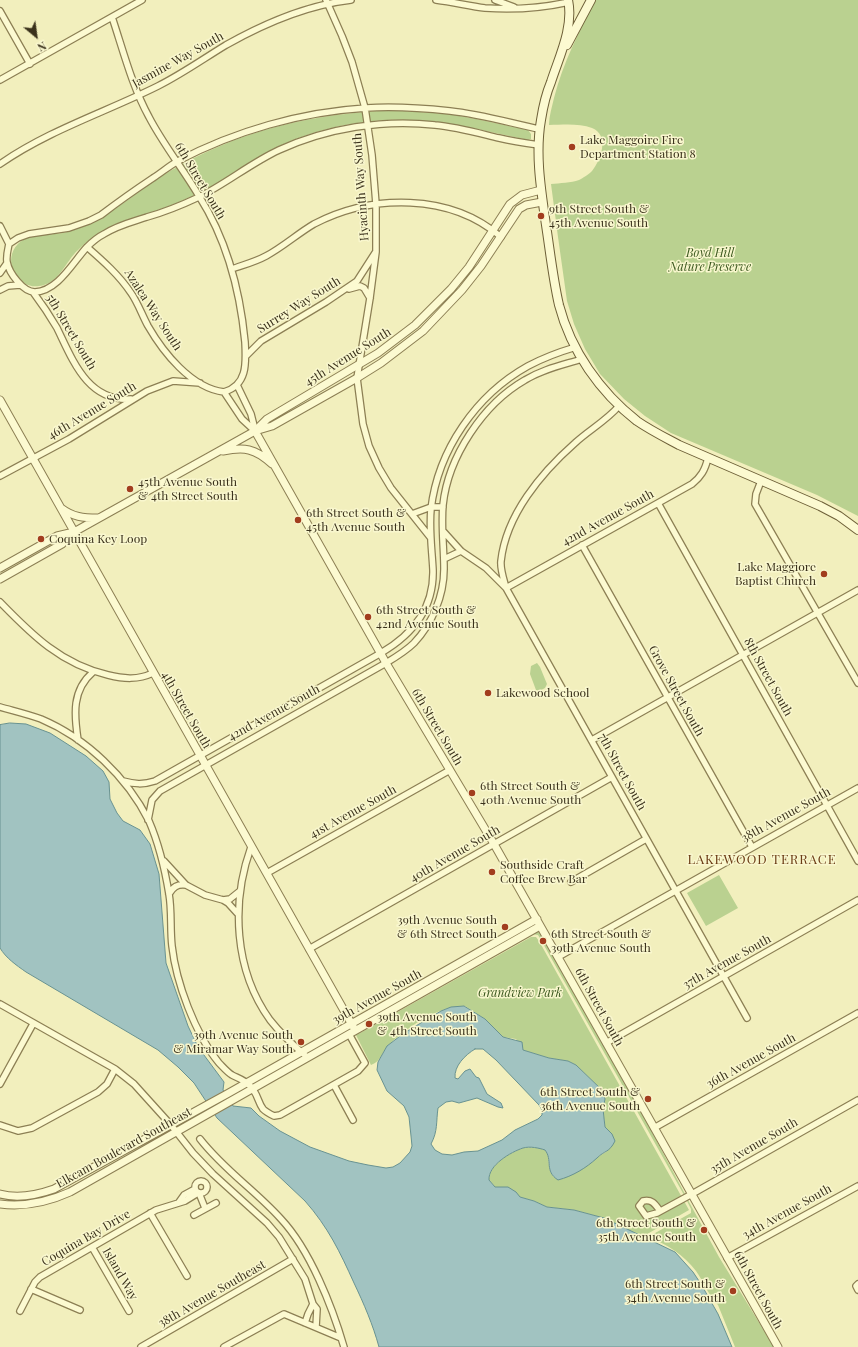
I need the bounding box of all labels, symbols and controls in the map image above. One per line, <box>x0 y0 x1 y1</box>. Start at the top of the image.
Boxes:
north arrow <box>16 16 56 56</box>
street label: Jasmine Way South <box>130 29 226 91</box>
text: N <box>35 38 49 55</box>
street label: Hyacinth Way South <box>350 133 372 241</box>
place label: Lake Maggoire Fire Department Station 8 <box>580 133 696 161</box>
street label: 6th Street South <box>171 140 229 222</box>
marker: Lake Maggoire Fire Department Station 8 <box>567 142 577 152</box>
place label: 9th Street South & 45th Avenue South <box>549 202 649 230</box>
marker: 9th Street South & 45th Avenue South <box>536 211 546 221</box>
park label: Boyd Hill Nature Preserve <box>669 246 751 274</box>
street label: Azalea Way South <box>121 267 185 353</box>
street label: Surrey Way South <box>255 274 343 336</box>
street label: 5th Street South <box>43 292 99 372</box>
street label: 45th Avenue South <box>302 325 394 389</box>
street label: 46th Avenue South <box>45 379 139 443</box>
place label: 45th Avenue South & 4th Street South <box>138 475 238 503</box>
marker: 45th Avenue South & 4th Street South <box>125 484 135 494</box>
street label: 42nd Avenue South <box>560 487 656 549</box>
place label: 6th Street South & 45th Avenue South <box>306 506 406 534</box>
marker: 6th Street South & 45th Avenue South <box>293 515 303 525</box>
place label: Coquina Key Loop <box>49 532 147 546</box>
marker: Coquina Key Loop <box>36 534 46 544</box>
place label: Lake Maggiore Baptist Church <box>735 560 816 588</box>
marker: Lake Maggiore Baptist Church <box>819 569 829 579</box>
place label: 6th Street South & 42nd Avenue South <box>376 603 479 631</box>
marker: 6th Street South & 42nd Avenue South <box>363 612 373 622</box>
street label: 8th Street South <box>741 635 795 719</box>
street label: Grove Street South <box>645 643 707 739</box>
street label: 4th Street South <box>158 669 214 751</box>
street label: 42nd Avenue South <box>226 682 322 744</box>
street label: 6th Street South <box>408 686 466 768</box>
place label: Lakewood School <box>496 686 589 700</box>
marker: Lakewood School <box>483 688 493 698</box>
street label: 7th Street South <box>595 731 649 813</box>
place label: 6th Street South & 40th Avenue South <box>480 779 581 807</box>
street label: 41st Avenue South <box>307 782 399 842</box>
street label: 38th Avenue South <box>739 784 833 846</box>
marker: 6th Street South & 40th Avenue South <box>467 788 477 798</box>
street label: 40th Avenue South <box>408 822 502 886</box>
district label: LAKEWOOD TERRACE <box>687 852 837 868</box>
place label: Southside Craft Coffee Brew Bar <box>500 858 587 886</box>
marker: Southside Craft Coffee Brew Bar <box>487 867 497 877</box>
place label: 39th Avenue South & 6th Street South <box>397 913 497 941</box>
marker: 39th Avenue South & 6th Street South <box>500 922 510 932</box>
place label: 6th Street South & 39th Avenue South <box>551 927 651 955</box>
street label: 37th Avenue South <box>680 932 774 992</box>
marker: 6th Street South & 39th Avenue South <box>538 936 548 946</box>
street label: 6th Street South <box>572 965 626 1049</box>
street label: 39th Avenue South <box>330 967 424 1027</box>
park label: Grandview Park <box>478 986 562 1000</box>
place label: 39th Avenue South & 4th Street South <box>377 1010 477 1038</box>
marker: 39th Avenue South & 4th Street South <box>364 1019 374 1029</box>
place label: 39th Avenue South & Miramar Way South <box>173 1028 293 1056</box>
street label: 36th Avenue South <box>704 1031 798 1091</box>
marker: 39th Avenue South & Miramar Way South <box>296 1037 306 1047</box>
place label: 6th Street South & 36th Avenue South <box>540 1085 640 1113</box>
marker: 6th Street South & 36th Avenue South <box>643 1094 653 1104</box>
street label: Elkcam Boulevard Southeast <box>54 1105 194 1191</box>
street label: 35th Avenue South <box>708 1115 800 1177</box>
street label: 34th Avenue South <box>740 1182 834 1242</box>
street label: Coquina Bay Drive <box>39 1207 133 1269</box>
place label: 6th Street South & 35th Avenue South <box>596 1216 696 1244</box>
marker: 6th Street South & 35th Avenue South <box>699 1225 709 1235</box>
street label: Island Way <box>99 1245 141 1303</box>
street label: 6th Street South <box>731 1248 785 1332</box>
street label: 38th Avenue Southeast <box>156 1257 268 1331</box>
place label: 6th Street South & 34th Avenue South <box>625 1277 725 1305</box>
marker: 6th Street South & 34th Avenue South <box>728 1286 738 1296</box>

